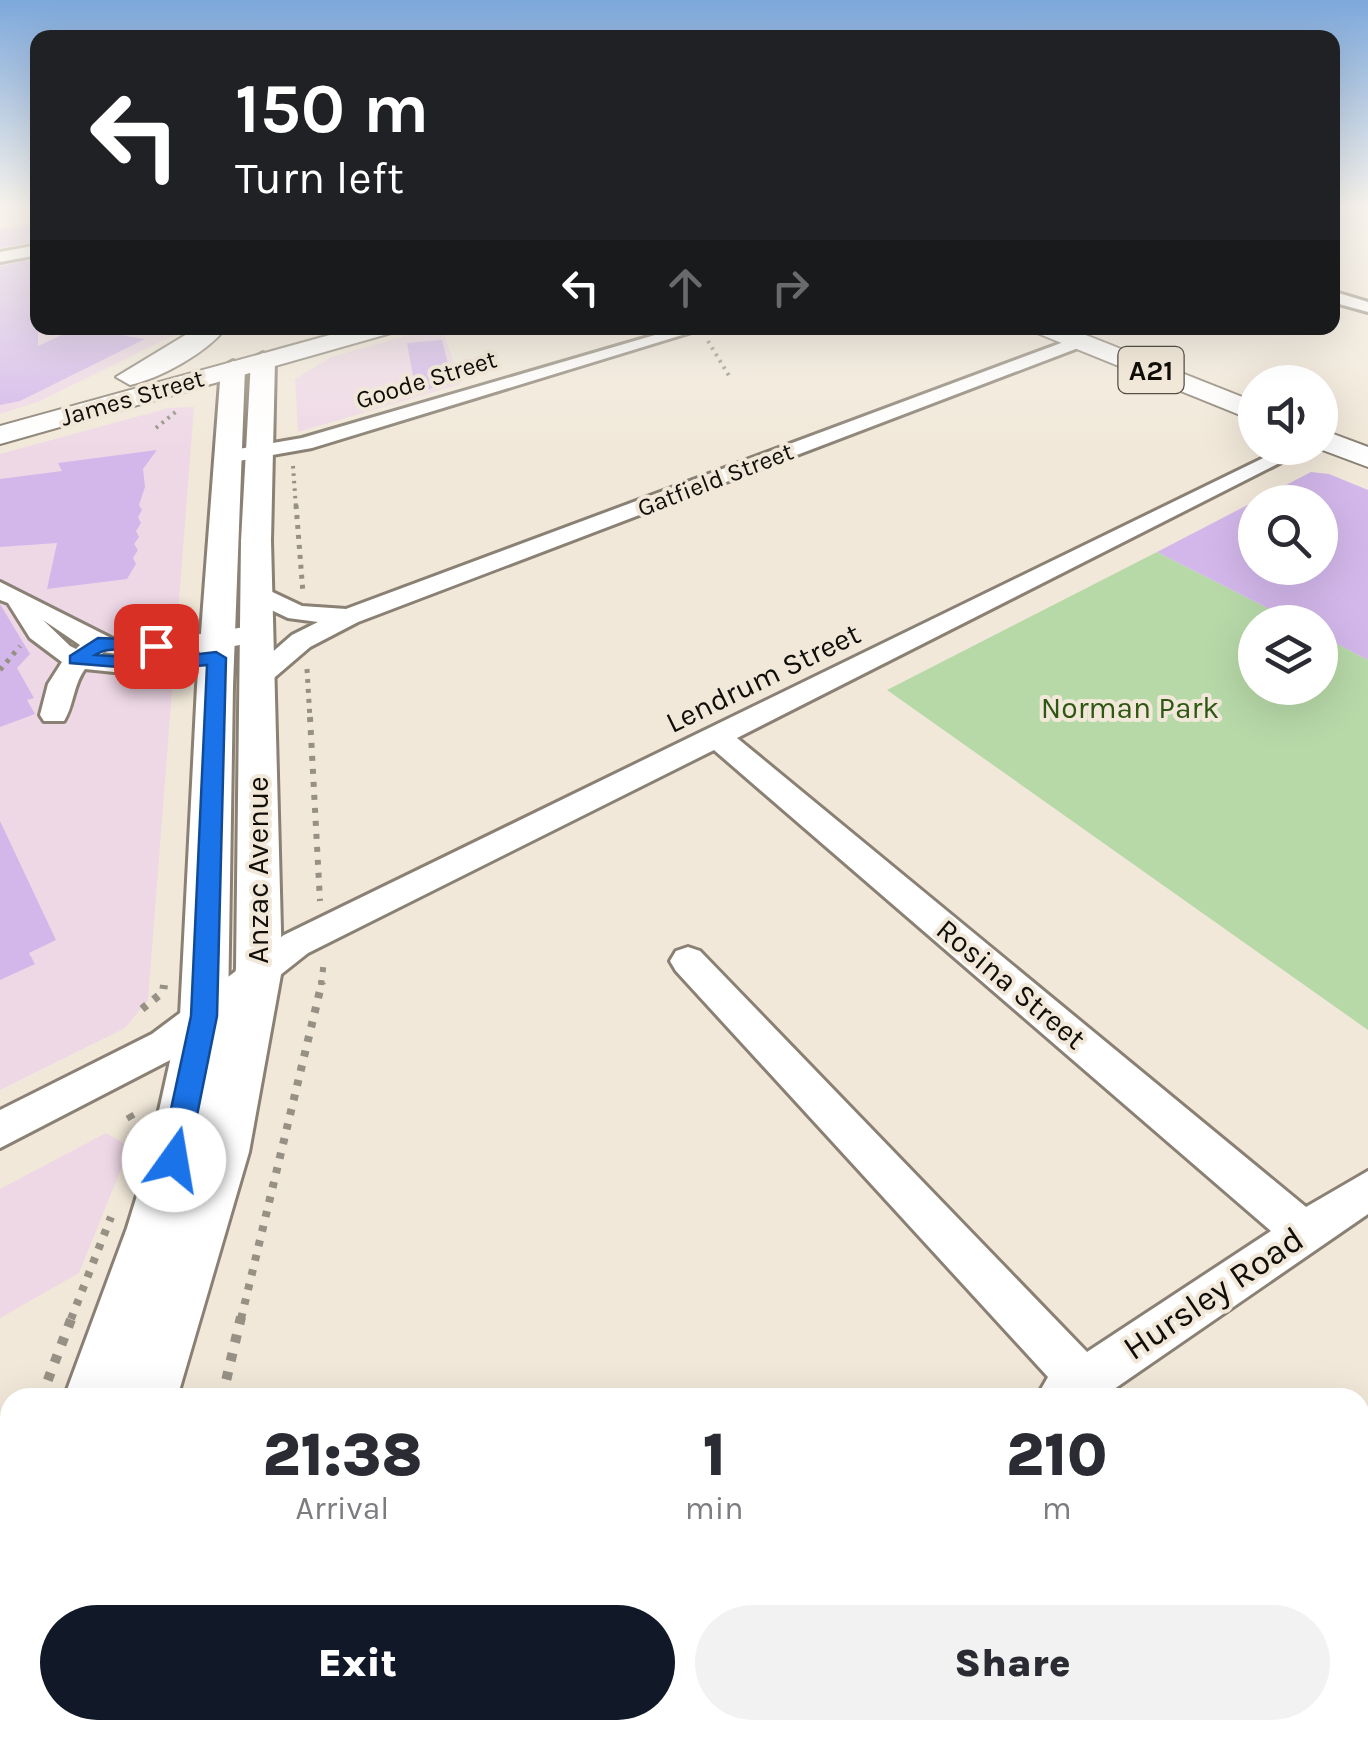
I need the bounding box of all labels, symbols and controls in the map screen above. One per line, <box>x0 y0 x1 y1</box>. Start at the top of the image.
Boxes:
text: 150 m <box>235 68 429 150</box>
icon: left <box>70 70 200 200</box>
text: Turn left <box>235 152 404 204</box>
icon: left <box>553 260 608 315</box>
icon: ahead <box>658 260 713 315</box>
icon: right <box>763 260 818 315</box>
street label: Goode Street <box>352 344 500 415</box>
road number: A21 <box>1118 347 1184 393</box>
street label: James Street <box>57 363 207 432</box>
map controls <box>1238 365 1338 705</box>
button: sound <box>1238 365 1338 465</box>
street label: Gatfield Street <box>633 436 797 522</box>
button: search <box>1238 485 1338 585</box>
pin <box>114 604 199 689</box>
button: layers <box>1238 605 1338 705</box>
street label: Lendrum Street <box>660 615 866 741</box>
icon: arrive <box>129 619 184 674</box>
park label: Norman Park <box>1041 690 1219 726</box>
street label: Anzac Avenue <box>240 776 276 964</box>
street label: Rosina Street <box>929 911 1093 1057</box>
position arrow <box>122 1108 226 1212</box>
street label: Hursley Road <box>1115 1218 1311 1369</box>
text: 21:38 <box>263 1420 422 1490</box>
text: 1 <box>703 1420 726 1490</box>
text: 210 <box>1006 1420 1107 1490</box>
text: Arrival <box>296 1490 389 1527</box>
text: min <box>685 1490 744 1527</box>
text: m <box>1042 1490 1072 1527</box>
button: Exit <box>40 1605 675 1720</box>
button: Share <box>695 1605 1330 1720</box>

